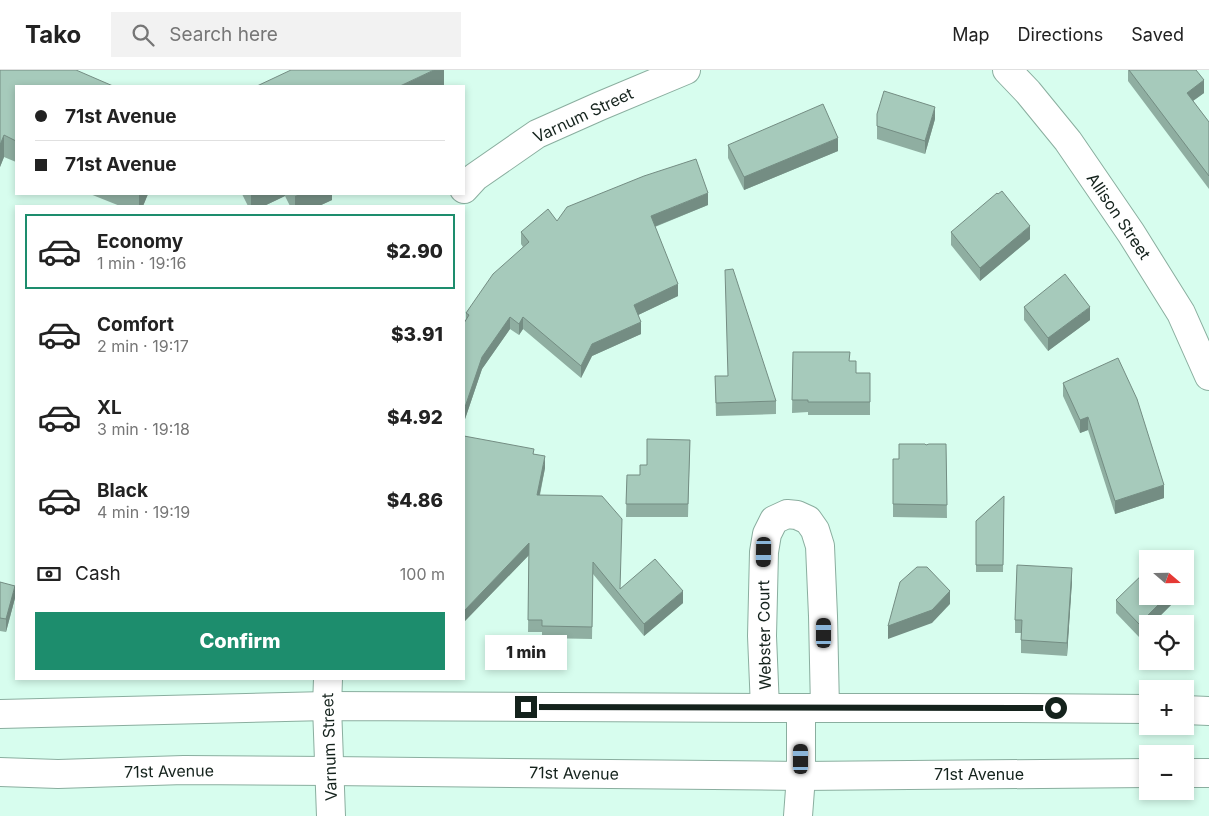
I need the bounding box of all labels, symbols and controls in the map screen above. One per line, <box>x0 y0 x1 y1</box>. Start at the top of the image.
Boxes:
search box <box>111 12 461 57</box>
text: Tako <box>25 20 81 49</box>
icon: search <box>129 21 157 49</box>
text: Search here <box>169 23 278 46</box>
text: Map <box>952 24 990 45</box>
text: Directions <box>1018 24 1103 45</box>
text: Saved <box>1131 24 1184 45</box>
street label: Varnum Street <box>530 83 636 147</box>
text: 71st Avenue <box>65 105 177 128</box>
text: 71st Avenue <box>65 153 177 176</box>
street label: Allison Street <box>1083 169 1155 263</box>
icon: car <box>37 229 82 274</box>
text: Economy <box>97 230 183 253</box>
text: $2.90 <box>386 240 443 263</box>
text: 1 min · 19:16 <box>97 253 186 273</box>
icon: car <box>37 312 82 357</box>
text: Comfort <box>97 313 174 336</box>
text: $3.91 <box>391 323 443 346</box>
text: 2 min · 19:17 <box>97 336 189 356</box>
icon: car <box>37 395 82 440</box>
text: XL <box>97 396 122 419</box>
text: $4.92 <box>387 406 443 429</box>
text: 3 min · 19:18 <box>97 419 190 439</box>
icon: car <box>37 478 82 523</box>
text: Black <box>97 479 148 502</box>
text: $4.86 <box>387 489 443 512</box>
text: 4 min · 19:19 <box>97 502 190 522</box>
car <box>756 537 771 567</box>
north arrow <box>1139 550 1194 605</box>
map controls <box>1139 550 1194 800</box>
icon: cash <box>35 560 63 588</box>
text: Cash <box>75 562 121 585</box>
text: 100 m <box>400 564 445 584</box>
street label: Webster Court <box>753 580 775 690</box>
button: Confirm <box>35 612 445 670</box>
button: locate <box>1139 615 1194 670</box>
car <box>816 618 831 648</box>
callout: 1 min <box>485 634 567 670</box>
text: 1 min <box>506 642 546 662</box>
button: + <box>1139 680 1194 735</box>
street label: Varnum Street <box>317 693 341 801</box>
route end <box>515 696 537 718</box>
route start <box>1045 697 1067 719</box>
car <box>793 744 808 774</box>
button: − <box>1139 745 1194 800</box>
street label: 71st Avenue <box>124 760 214 782</box>
street label: 71st Avenue <box>529 762 619 784</box>
street label: 71st Avenue <box>934 764 1024 784</box>

